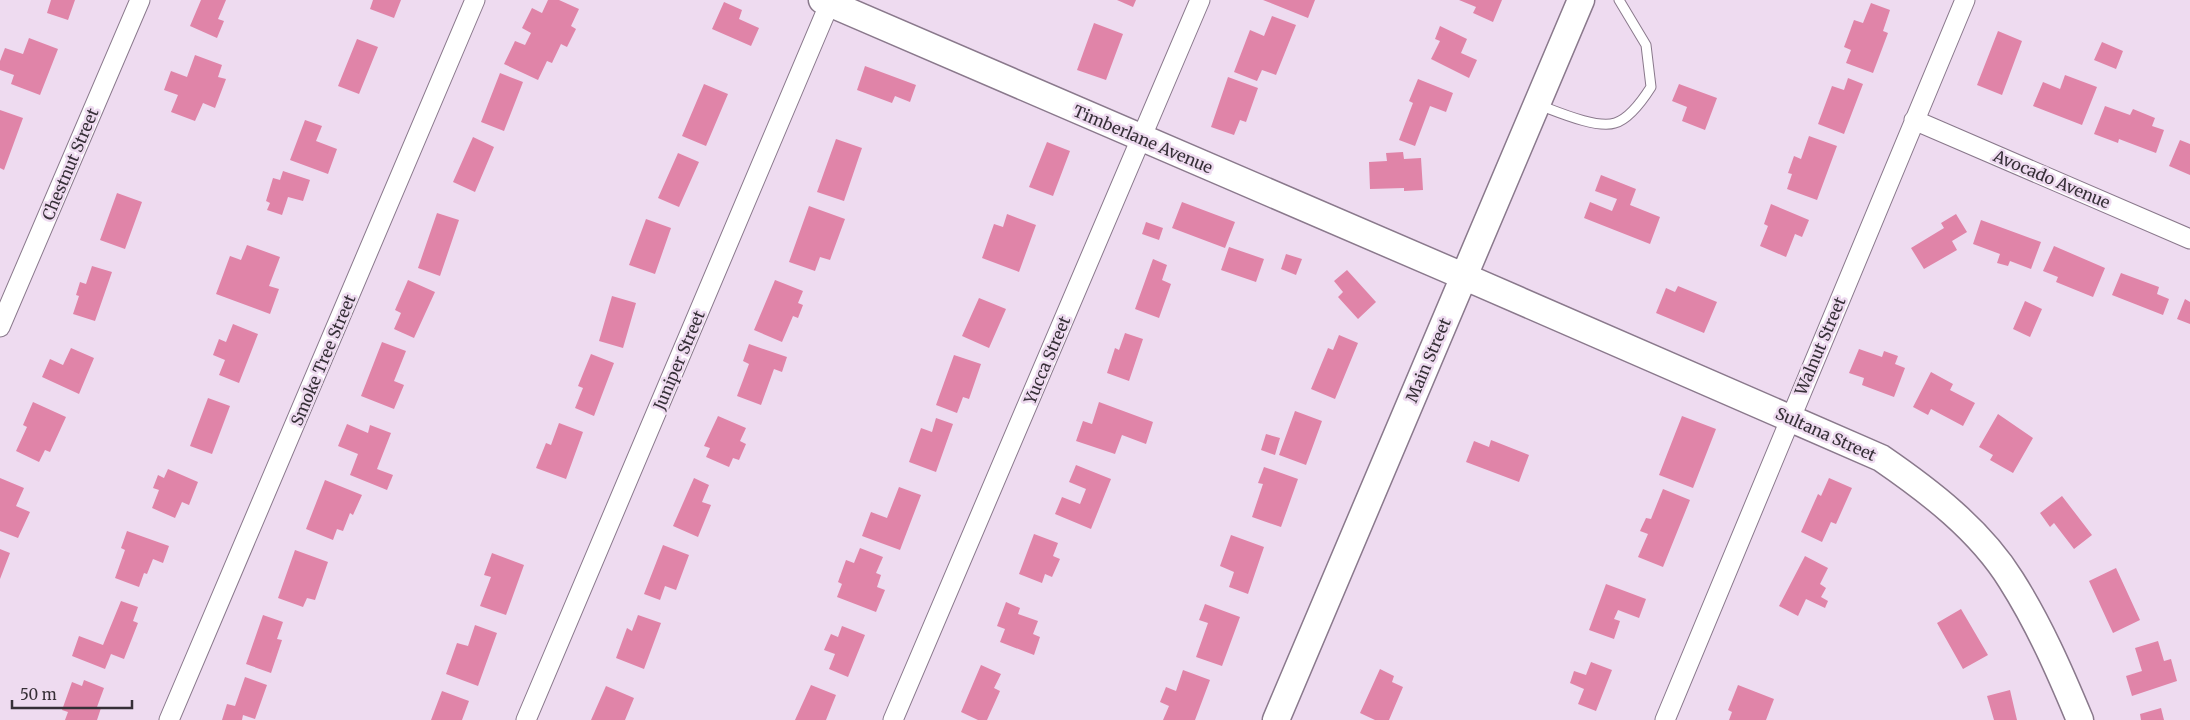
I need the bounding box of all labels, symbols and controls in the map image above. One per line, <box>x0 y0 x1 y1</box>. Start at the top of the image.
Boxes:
street label: Timberlane Avenue <box>1070 101 1216 177</box>
street label: Chestnut Street <box>37 104 103 223</box>
street label: Avocado Avenue <box>1990 145 2113 213</box>
street label: Smoke Tree Street <box>286 291 360 429</box>
street label: Walnut Street <box>1790 293 1850 399</box>
street label: Juniper Street <box>649 307 709 414</box>
street label: Yucca Street <box>1019 312 1075 408</box>
street label: Main Street <box>1401 314 1455 405</box>
street label: Sultana Street <box>1773 403 1880 465</box>
scale bar <box>12 678 132 710</box>
text: 50 m <box>20 685 57 704</box>

